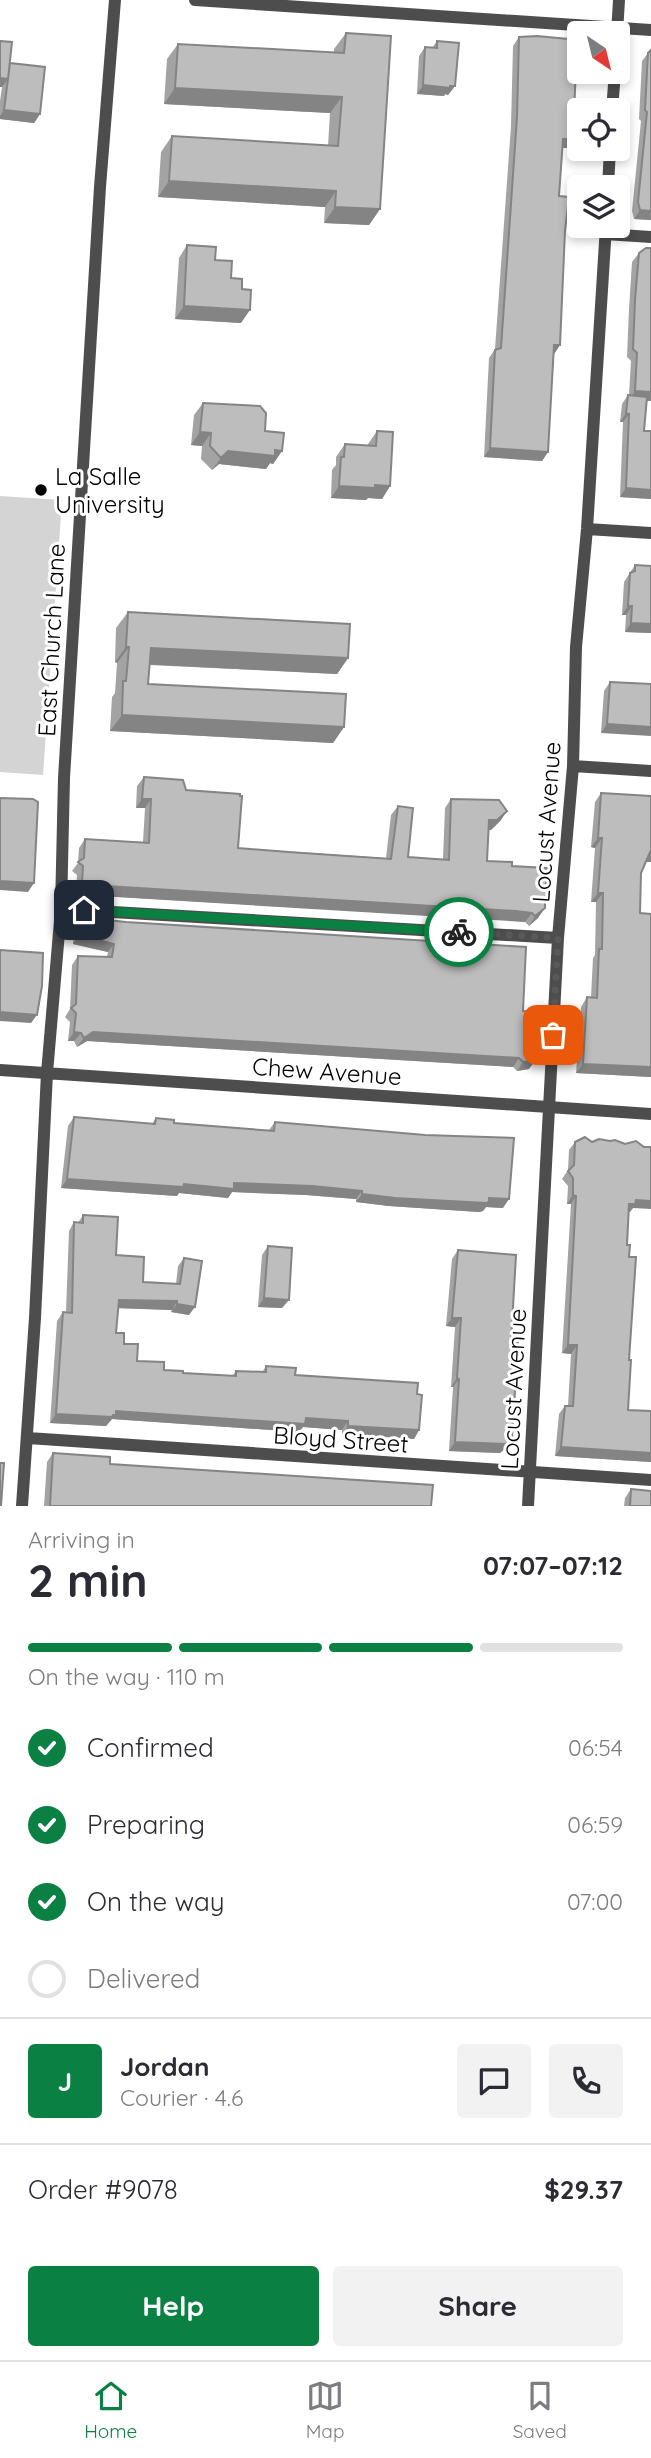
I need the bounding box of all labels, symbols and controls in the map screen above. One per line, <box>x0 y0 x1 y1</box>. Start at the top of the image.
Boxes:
north arrow <box>567 21 630 84</box>
map controls <box>567 21 630 238</box>
button: locate <box>567 98 630 161</box>
button: layers <box>567 175 630 238</box>
place label: La Salle University <box>55 461 165 519</box>
marker: La Salle University <box>33 482 49 498</box>
street label: East Church Lane <box>31 543 71 737</box>
street label: Locust Avenue <box>525 740 567 904</box>
pin <box>54 880 114 940</box>
icon: home <box>65 891 103 929</box>
courier <box>424 897 494 967</box>
icon: bike <box>440 913 478 951</box>
pin <box>523 1005 583 1065</box>
icon: bag <box>534 1016 572 1054</box>
street label: Chew Avenue <box>251 1051 403 1091</box>
street label: Locust Avenue <box>494 1308 532 1470</box>
street label: Bloyd Street <box>272 1419 410 1459</box>
text: Arriving in <box>28 1525 135 1554</box>
text: 07:07–07:12 <box>483 1549 623 1582</box>
text: 2 min <box>28 1551 148 1609</box>
text: On the way · 110 m <box>28 1662 225 1691</box>
icon: check <box>28 1729 66 1767</box>
text: Confirmed <box>87 1731 214 1764</box>
text: 06:54 <box>568 1733 623 1762</box>
icon: check <box>28 1806 66 1844</box>
text: Preparing <box>87 1808 205 1841</box>
text: 06:59 <box>567 1810 623 1839</box>
icon: check <box>28 1883 66 1921</box>
text: On the way <box>87 1885 225 1918</box>
text: 07:00 <box>567 1887 623 1916</box>
text: Delivered <box>87 1962 200 1995</box>
button: chat <box>457 2044 531 2118</box>
button: phone <box>549 2044 623 2118</box>
text: Jordan <box>120 2050 209 2083</box>
text: J <box>58 2065 72 2098</box>
text: Courier · 4.6 <box>120 2083 243 2112</box>
text: Order #9078 <box>28 2173 178 2206</box>
text: $29.37 <box>544 2173 623 2206</box>
button: Help <box>28 2266 319 2346</box>
button: Share <box>333 2266 623 2346</box>
tab: Home <box>84 2377 137 2443</box>
tab: Map <box>306 2377 344 2443</box>
tab: Saved <box>513 2377 567 2443</box>

